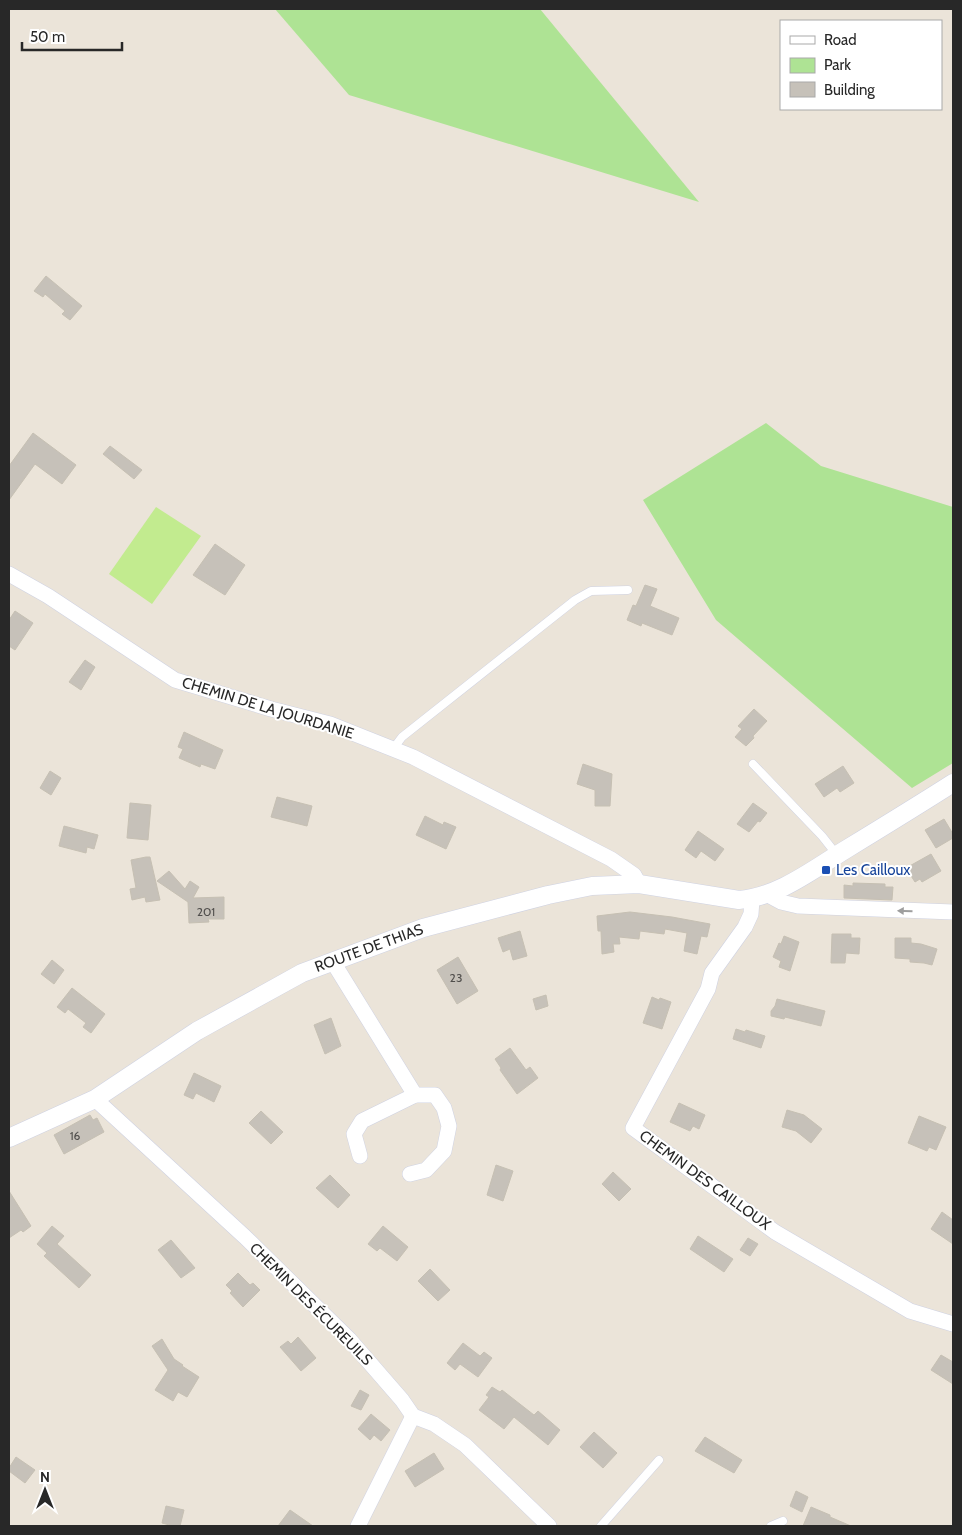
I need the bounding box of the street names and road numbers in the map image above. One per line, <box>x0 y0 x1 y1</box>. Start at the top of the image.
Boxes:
street label: CHEMIN DE LA JOURDANIE <box>180 673 356 743</box>
street label: ROUTE DE THIAS <box>312 920 426 976</box>
street label: CHEMIN DES CAILLOUX <box>636 1126 774 1234</box>
street label: CHEMIN DES ÉCUREUILS <box>246 1238 377 1369</box>

